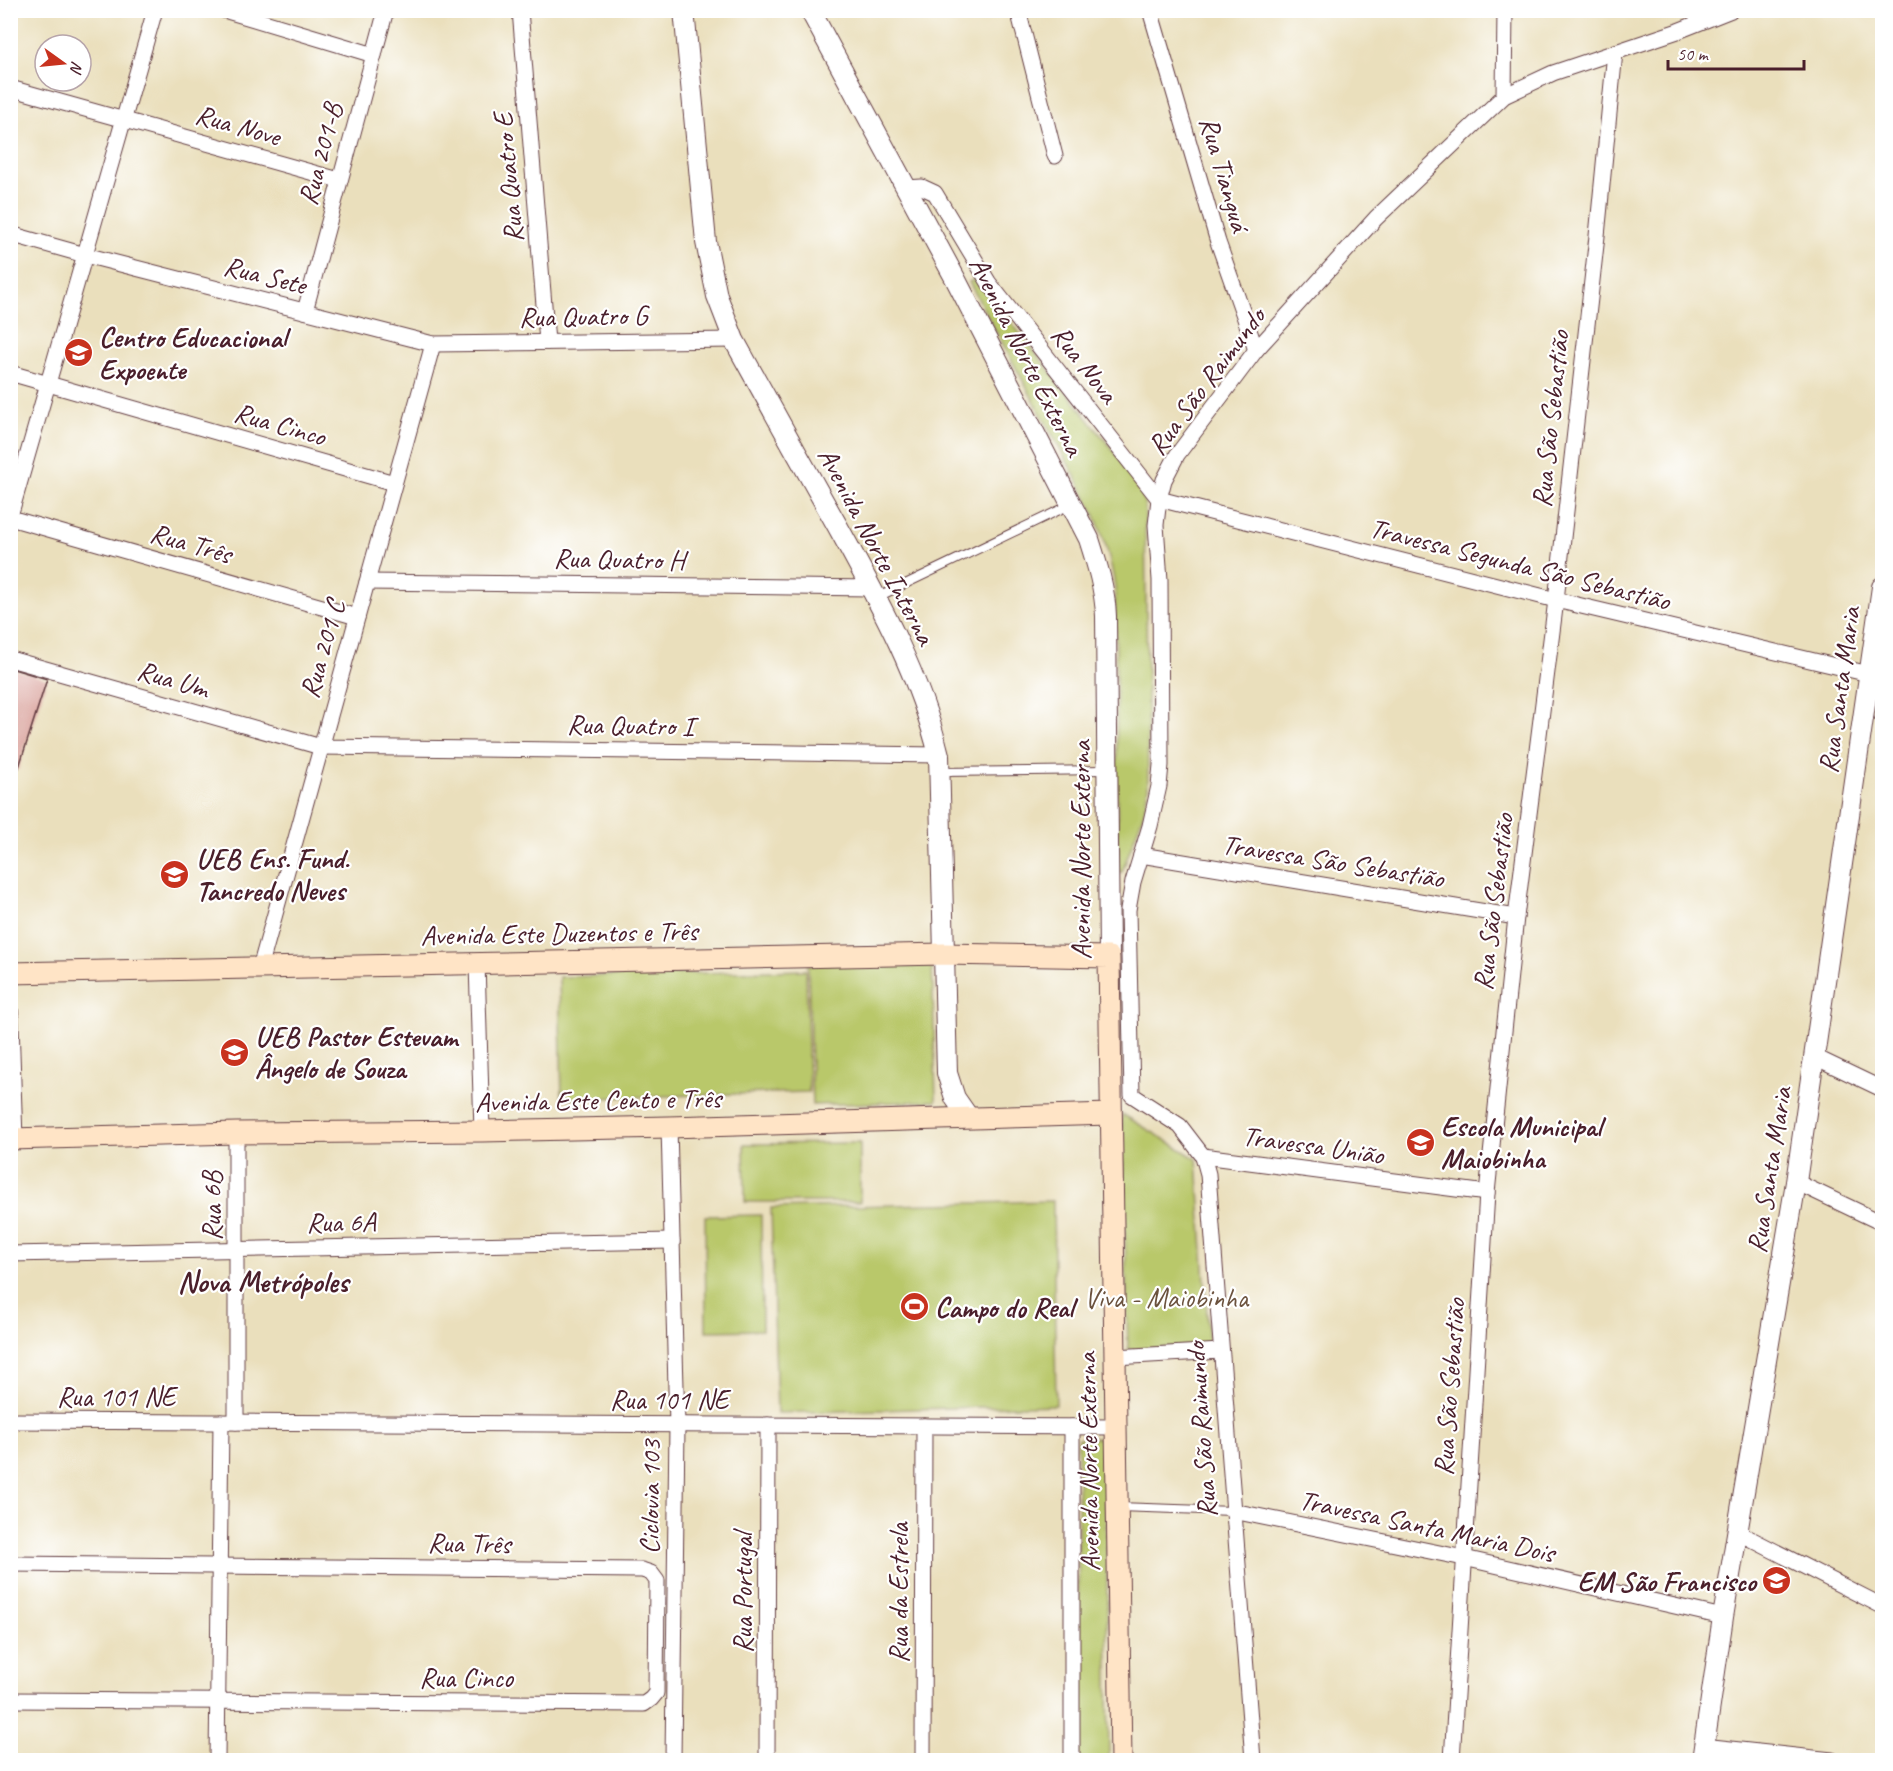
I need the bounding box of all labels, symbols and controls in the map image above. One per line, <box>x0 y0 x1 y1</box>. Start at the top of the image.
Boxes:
north arrow <box>33 33 93 93</box>
scale bar <box>1668 33 1804 71</box>
text: 50 m <box>1677 43 1710 65</box>
text: N <box>65 59 87 77</box>
street label: Rua Nove <box>192 96 286 154</box>
street label: Rua 201-B <box>290 97 351 209</box>
street label: Rua Quatro E <box>485 109 531 244</box>
street label: Rua Tianguá <box>1192 112 1259 238</box>
street label: Rua Sete <box>220 248 312 303</box>
street label: Avenida Norte Externa <box>962 251 1093 463</box>
street label: Rua Quatro G <box>518 297 651 335</box>
street label: Rua São Raimundo <box>1139 298 1275 462</box>
street label: Rua Nova <box>1044 318 1127 411</box>
place label: Centro Educacional Expoente <box>99 320 292 387</box>
street label: Rua São Sebastião <box>1523 327 1577 509</box>
school or university icon: Centro Educacional Expoente <box>62 337 94 369</box>
street label: Rua Cinco <box>230 394 332 454</box>
street label: Avenida Norte Interna <box>810 441 945 652</box>
street label: Travessa Segunda São Sebastião <box>1366 510 1676 619</box>
street label: Rua Três <box>146 515 238 572</box>
street label: Rua Quatro H <box>553 540 689 578</box>
street label: Rua 201 C <box>291 593 353 702</box>
street label: Rua Santa Maria <box>1810 603 1868 775</box>
street label: Rua Um <box>133 652 215 706</box>
street label: Rua Quatro I <box>567 706 699 744</box>
street label: Avenida Norte Externa <box>1063 739 1098 959</box>
street label: Rua São Sebastião <box>1465 810 1521 992</box>
street label: Travessa São Sebastião <box>1220 826 1448 896</box>
place label: UEB Ens. Fund. Tancredo Neves <box>196 841 350 908</box>
school or university icon: UEB Ens. Fund. Tancredo Neves <box>159 858 191 890</box>
street label: Avenida Este Duzentos e Três <box>420 913 700 953</box>
place label: UEB Pastor Estevam Ângelo de Souza <box>255 1019 460 1086</box>
school or university icon: UEB Pastor Estevam Ângelo de Souza <box>218 1036 250 1068</box>
street label: Avenida Este Cento e Três <box>475 1080 724 1120</box>
street label: Rua Santa Maria <box>1739 1083 1800 1255</box>
place label: Escola Municipal Maiobinha <box>1441 1109 1607 1176</box>
street label: Travessa União <box>1240 1118 1388 1173</box>
school or university icon: Escola Municipal Maiobinha <box>1404 1126 1436 1158</box>
street label: Rua 6B <box>194 1169 229 1241</box>
street label: Rua 6A <box>306 1204 378 1240</box>
district label: Nova Metrópoles <box>178 1263 352 1301</box>
park label: Viva - Maiobinha <box>1084 1280 1250 1315</box>
place label: Campo do Real <box>935 1290 1079 1325</box>
sports icon: Campo do Real <box>898 1291 930 1323</box>
street label: Rua São Sebastião <box>1425 1295 1473 1477</box>
street label: Rua São Raimundo <box>1177 1338 1225 1519</box>
street label: Avenida Norte Externa <box>1069 1350 1107 1572</box>
street label: Rua 101 NE <box>57 1379 179 1414</box>
street label: Rua 101 NE <box>610 1382 732 1417</box>
street label: Ciclovia 103 <box>632 1437 669 1554</box>
street label: Travessa Santa Maria Dois <box>1296 1482 1560 1571</box>
street label: Rua da Estrela <box>881 1521 916 1663</box>
street label: Rua Três <box>427 1525 513 1561</box>
street label: Rua Portugal <box>725 1527 760 1653</box>
place label: EM São Francisco <box>1577 1564 1758 1599</box>
school or university icon: EM São Francisco <box>1761 1565 1793 1597</box>
street label: Rua Cinco <box>419 1660 515 1695</box>

